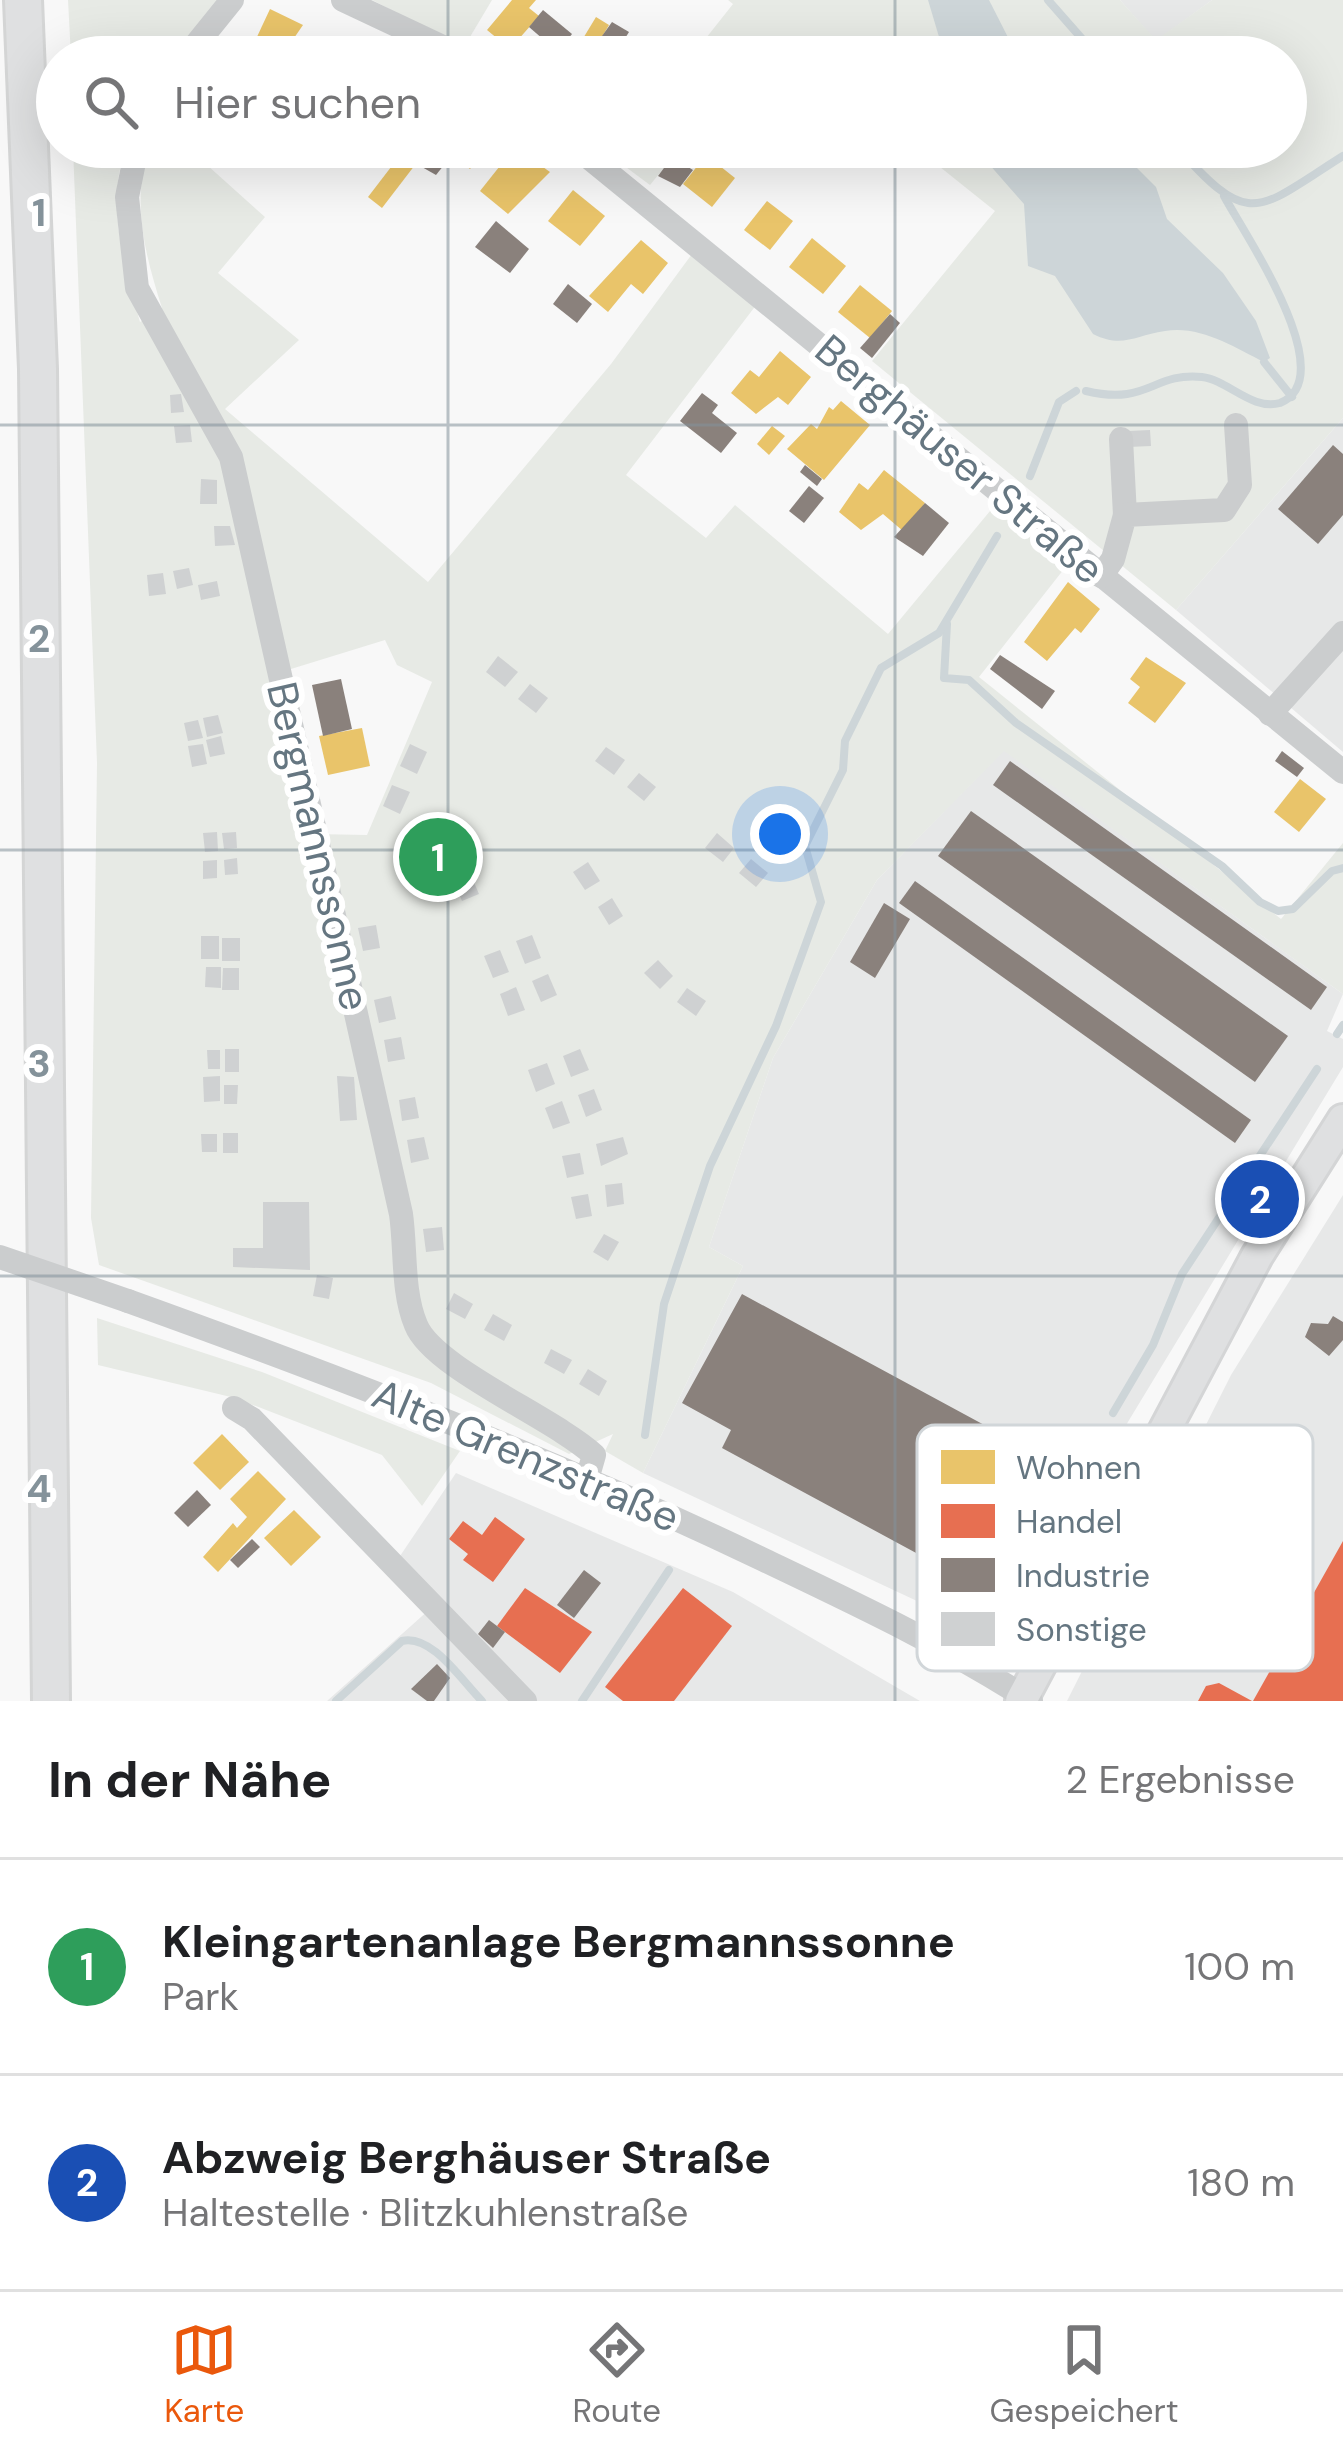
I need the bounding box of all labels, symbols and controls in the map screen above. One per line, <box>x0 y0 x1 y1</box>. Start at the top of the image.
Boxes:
search box <box>36 36 1307 168</box>
icon: search <box>78 69 144 135</box>
text: Hier suchen <box>174 73 421 132</box>
text: 1 <box>32 187 46 238</box>
street label: Berghäuser Straße <box>804 322 1115 596</box>
text: 2 <box>28 613 50 664</box>
street label: Bergmannssonne <box>254 677 383 1016</box>
your location <box>750 804 810 864</box>
pin: 1 <box>399 812 477 902</box>
text: 3 <box>27 1038 51 1089</box>
pin: 2 <box>1221 1154 1299 1244</box>
street label: Alte Grenzstraße <box>364 1366 688 1545</box>
legend <box>917 1425 1313 1671</box>
text: Wohnen <box>1016 1446 1141 1489</box>
text: 4 <box>26 1463 52 1514</box>
text: Handel <box>1016 1500 1122 1543</box>
text: Industrie <box>1016 1554 1150 1597</box>
text: Sonstige <box>1016 1608 1147 1651</box>
text: In der Nähe <box>48 1746 332 1813</box>
text: 2 Ergebnisse <box>1066 1754 1295 1805</box>
text: Kleingartenanlage Bergmannssonne <box>162 1912 955 1971</box>
text: 1 <box>80 1941 94 1992</box>
text: 100 m <box>1184 1941 1295 1992</box>
text: Park <box>162 1971 239 2022</box>
text: Abzweig Berghäuser Straße <box>162 2128 771 2187</box>
text: 2 <box>76 2157 98 2208</box>
text: 180 m <box>1187 2157 1295 2208</box>
text: Haltestelle · Blitzkuhlenstraße <box>162 2187 688 2238</box>
tab: Karte <box>164 2317 244 2432</box>
tab: Route <box>573 2317 661 2432</box>
tab: Gespeichert <box>989 2317 1179 2432</box>

